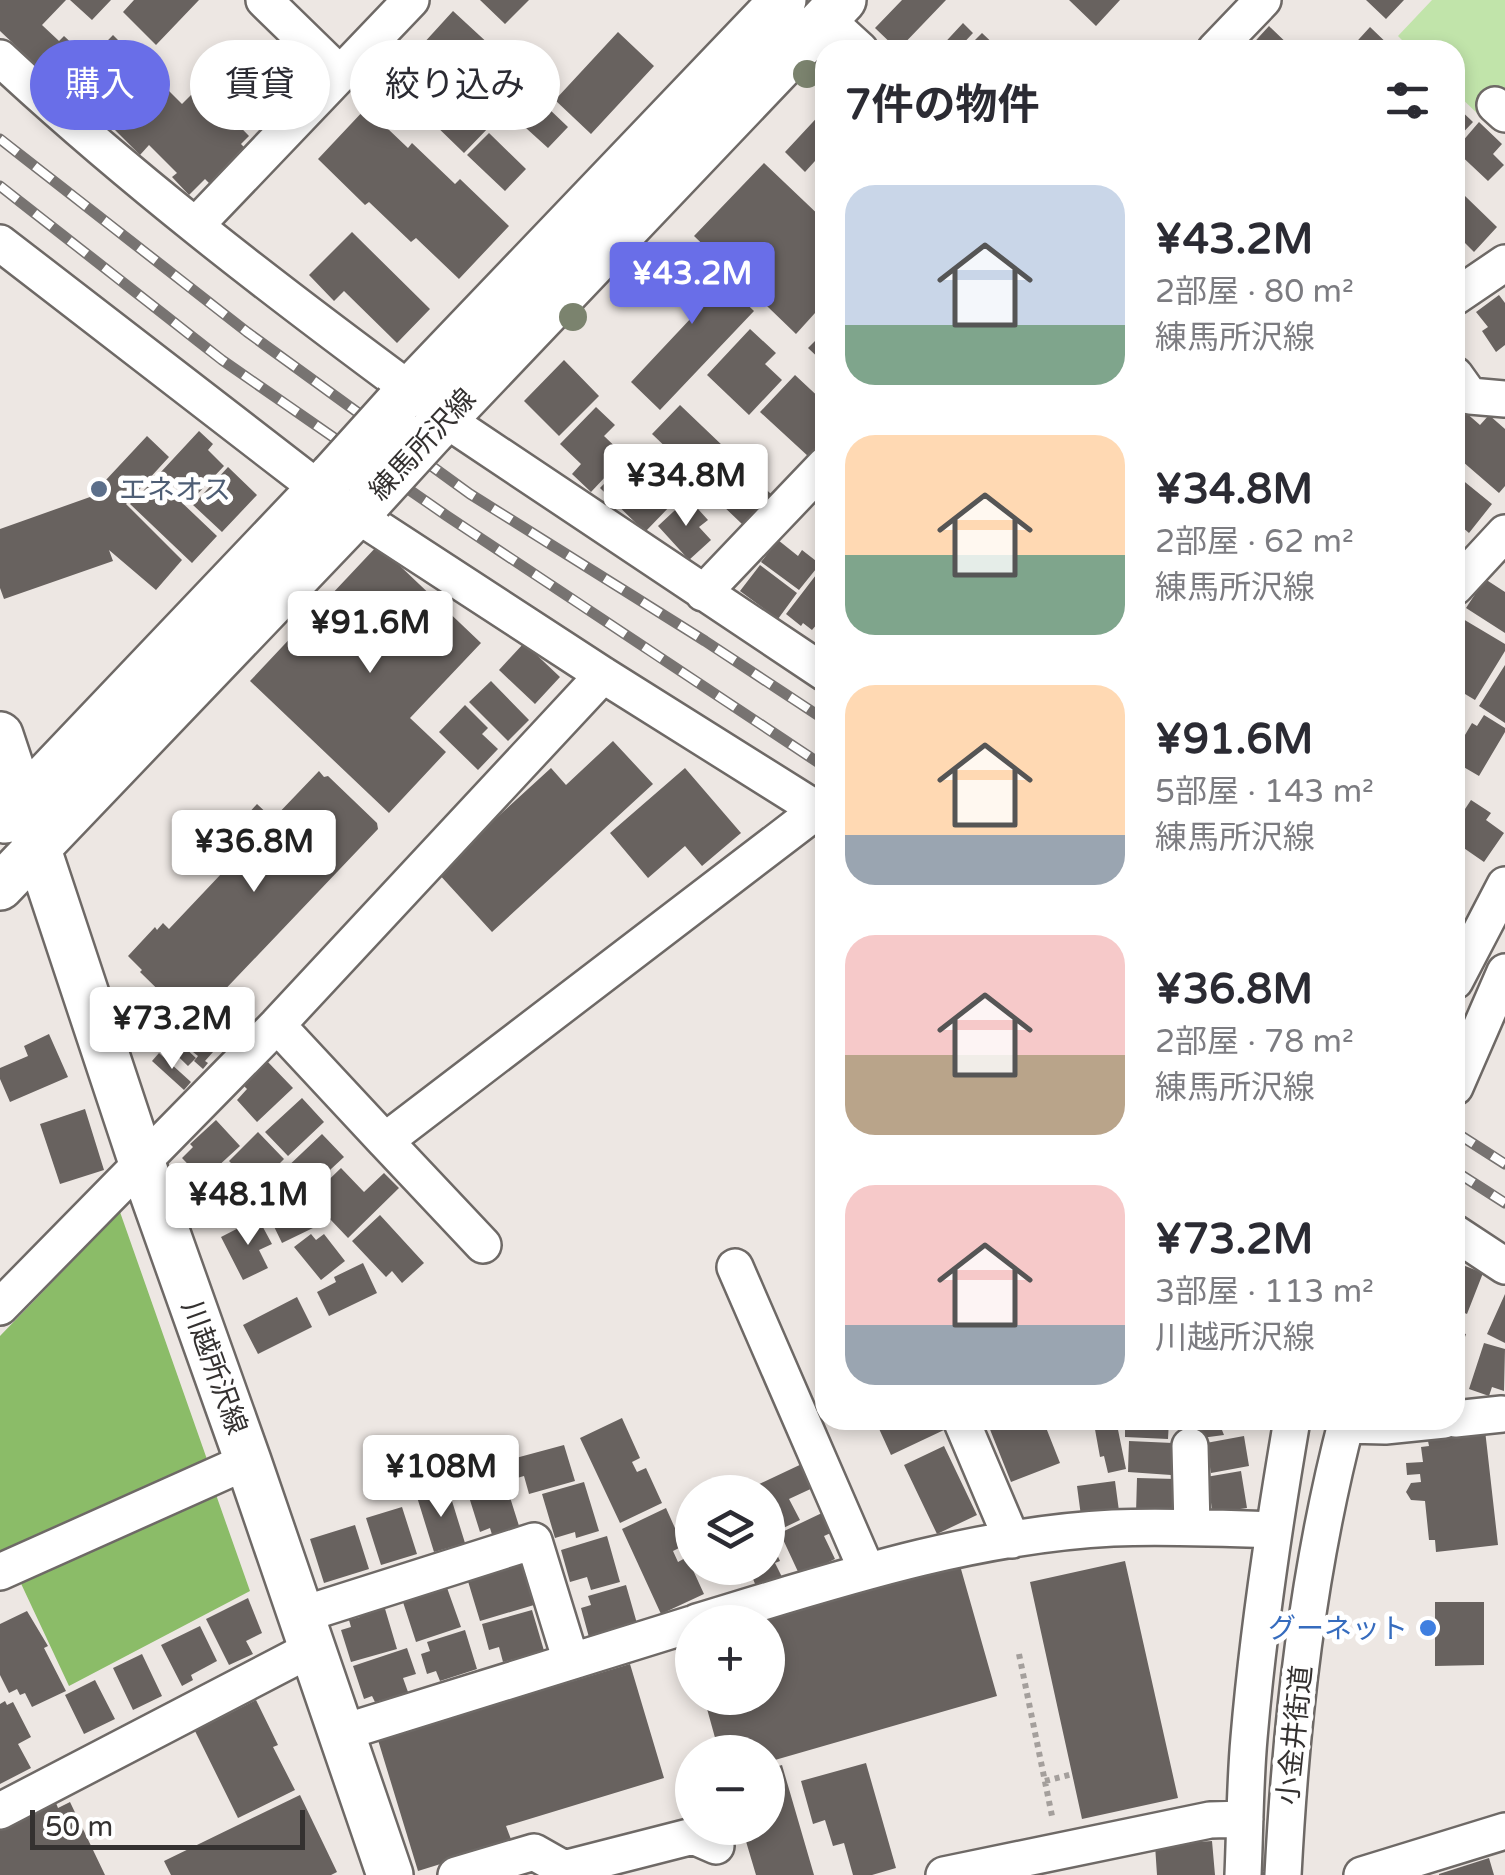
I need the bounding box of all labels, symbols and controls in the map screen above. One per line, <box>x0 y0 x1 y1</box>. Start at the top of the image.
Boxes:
chip: 購入 <box>30 40 170 130</box>
chip: 賃貸 <box>190 40 330 130</box>
chip: 絞り込み <box>350 40 560 130</box>
icon: filters <box>1380 73 1435 128</box>
text: 7件の物件 <box>845 80 1039 131</box>
text: ¥43.2M <box>1155 214 1313 265</box>
icon: home <box>925 225 1045 345</box>
pin: ¥43.2M <box>611 242 773 327</box>
text: ¥43.2M <box>632 255 752 293</box>
text: 2部屋 · 80 m² <box>1155 273 1354 311</box>
text: 練馬所沢線 <box>1155 319 1315 357</box>
street label: 練馬所沢線 <box>363 382 483 507</box>
pin: ¥34.8M <box>605 444 767 529</box>
text: ¥34.8M <box>626 457 746 495</box>
text: ¥34.8M <box>1155 464 1313 515</box>
place label: エネオス <box>119 473 231 507</box>
icon: home <box>925 475 1045 595</box>
marker: エネオス <box>88 478 110 500</box>
text: 2部屋 · 62 m² <box>1155 523 1354 561</box>
text: 練馬所沢線 <box>1155 569 1315 607</box>
pin: ¥91.6M <box>289 591 451 676</box>
text: ¥91.6M <box>310 604 430 642</box>
text: ¥91.6M <box>1155 714 1313 765</box>
icon: home <box>925 725 1045 845</box>
text: 5部屋 · 143 m² <box>1155 773 1374 811</box>
pin: ¥36.8M <box>173 810 335 895</box>
text: 練馬所沢線 <box>1155 819 1315 857</box>
text: ¥36.8M <box>194 823 314 861</box>
text: ¥36.8M <box>1155 964 1313 1015</box>
icon: home <box>925 975 1045 1095</box>
pin: ¥73.2M <box>91 987 253 1072</box>
text: ¥73.2M <box>112 1000 232 1038</box>
text: 2部屋 · 78 m² <box>1155 1023 1354 1061</box>
text: 練馬所沢線 <box>1155 1069 1315 1107</box>
pin: ¥48.1M <box>167 1163 329 1248</box>
text: ¥48.1M <box>188 1176 308 1214</box>
text: ¥73.2M <box>1155 1214 1313 1265</box>
icon: home <box>925 1225 1045 1345</box>
text: 3部屋 · 113 m² <box>1155 1273 1374 1311</box>
street label: 川越所沢線 <box>174 1296 254 1439</box>
text: 川越所沢線 <box>1155 1319 1315 1357</box>
pin: ¥108M <box>371 1435 511 1520</box>
text: ¥108M <box>385 1448 497 1486</box>
map controls <box>675 1475 785 1845</box>
button: layers <box>675 1475 785 1585</box>
button: + <box>675 1605 785 1715</box>
place label: グーネット <box>1268 1612 1408 1646</box>
marker: グーネット <box>1417 1617 1439 1639</box>
street label: 小金井街道 <box>1271 1664 1319 1807</box>
button: − <box>675 1735 785 1845</box>
scale bar <box>30 1805 305 1850</box>
text: 50 m <box>45 1810 113 1844</box>

